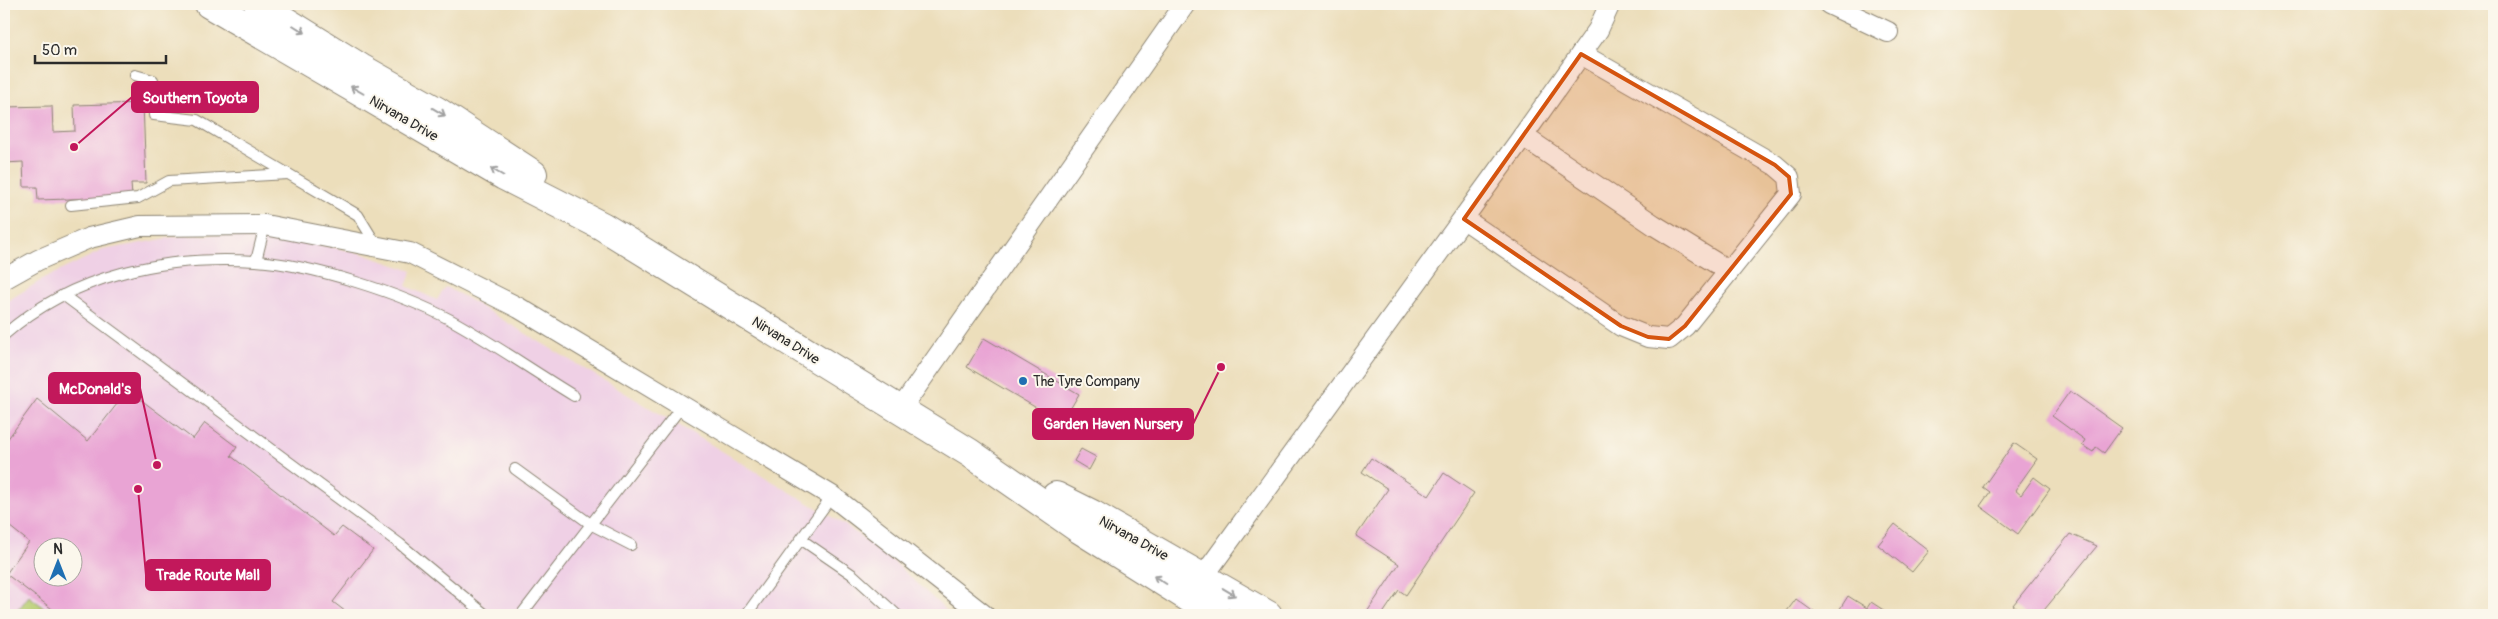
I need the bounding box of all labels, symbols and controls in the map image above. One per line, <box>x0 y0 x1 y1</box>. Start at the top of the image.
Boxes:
one-way arrow <box>292 25 306 35</box>
scale bar <box>35 32 166 64</box>
text: 50 m <box>42 41 77 60</box>
callout: Southern Toyota <box>132 82 258 112</box>
one-way arrow <box>350 84 364 94</box>
text: Southern Toyota <box>142 89 248 108</box>
street label: Nirvana Drive <box>366 92 441 145</box>
one-way arrow <box>431 108 445 118</box>
one-way arrow <box>490 166 504 176</box>
street label: Nirvana Drive <box>749 313 823 368</box>
callout: McDonald's <box>49 373 140 403</box>
place label: The Tyre Company <box>1033 373 1140 390</box>
marker: The Tyre Company <box>1017 375 1029 387</box>
text: McDonald's <box>59 380 131 399</box>
callout: Garden Haven Nursery <box>1033 409 1193 439</box>
text: Garden Haven Nursery <box>1043 415 1183 434</box>
street label: Nirvana Drive <box>1096 512 1172 565</box>
north arrow <box>32 536 82 586</box>
text: N <box>53 541 63 558</box>
callout: Trade Route Mall <box>146 560 270 590</box>
text: Trade Route Mall <box>155 566 260 585</box>
one-way arrow <box>1153 575 1167 585</box>
one-way arrow <box>1221 588 1235 598</box>

